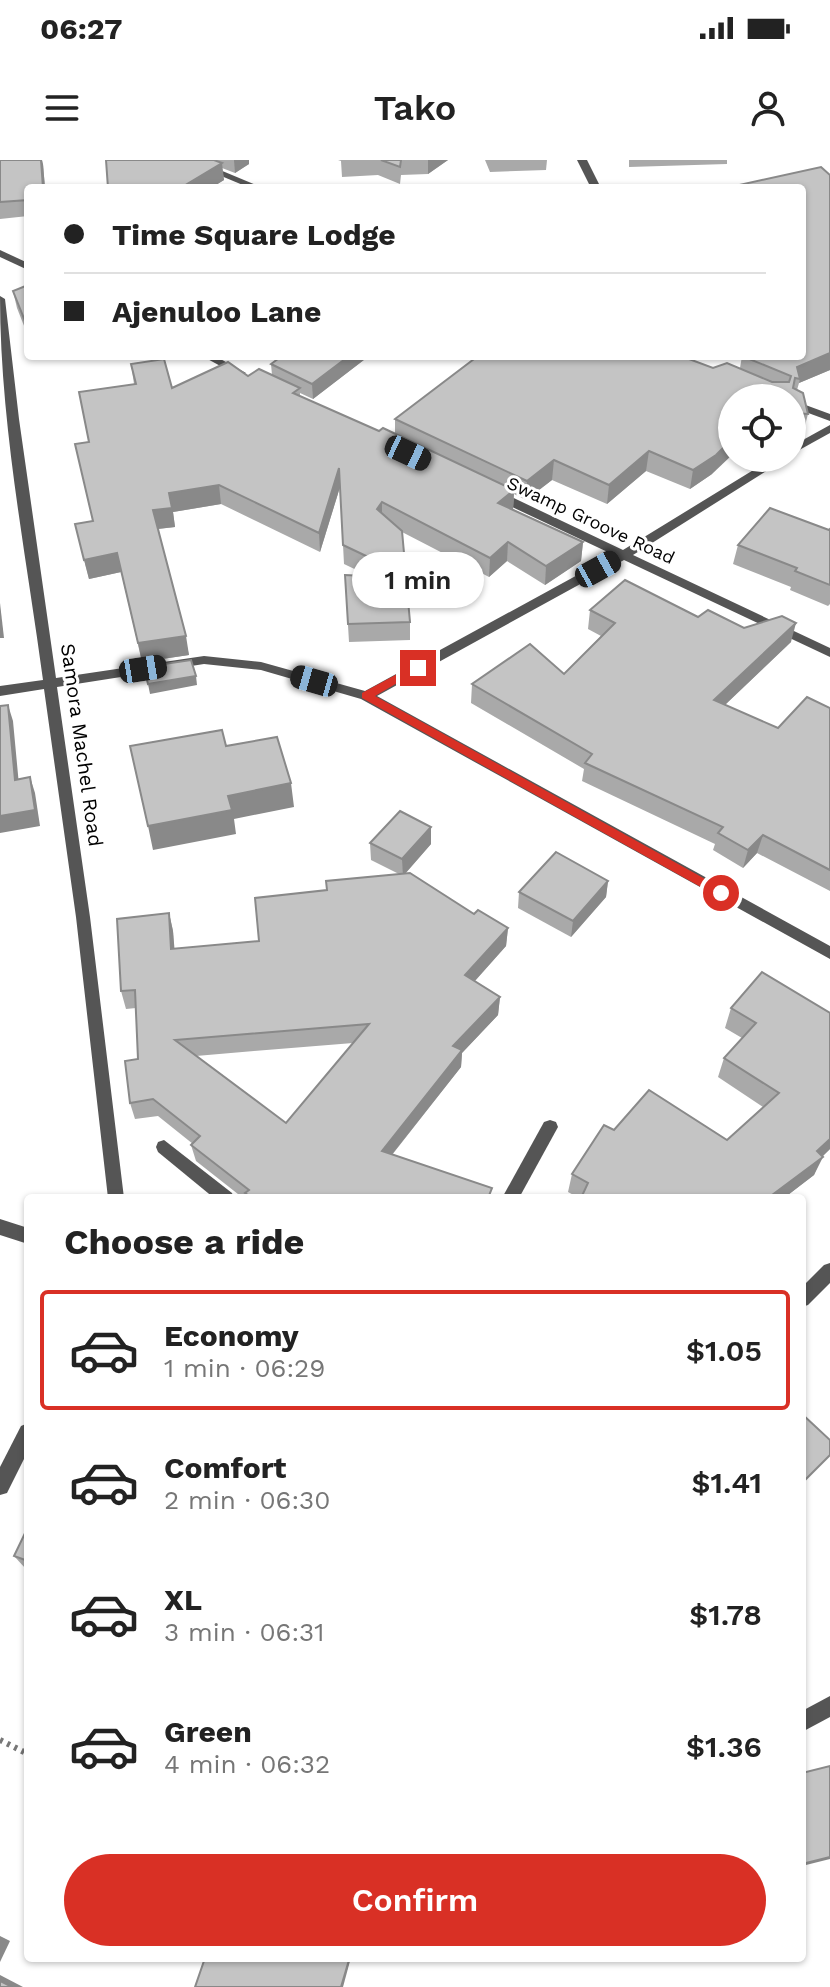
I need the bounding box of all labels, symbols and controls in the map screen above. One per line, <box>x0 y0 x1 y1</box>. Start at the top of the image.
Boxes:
text: 06:27 <box>40 11 122 46</box>
icon: menu <box>40 86 84 130</box>
icon: person <box>746 86 790 130</box>
text: Tako <box>374 87 456 129</box>
text: Time Square Lodge <box>112 217 396 252</box>
text: Ajenuloo Lane <box>112 294 321 329</box>
map controls <box>718 384 806 472</box>
button: locate <box>718 384 806 472</box>
car <box>381 432 435 474</box>
street label: Swamp Groove Road <box>504 472 678 568</box>
car <box>571 547 625 591</box>
callout: 1 min <box>352 552 484 608</box>
text: 1 min <box>385 565 451 595</box>
street label: Samora Machel Road <box>56 642 108 848</box>
route end <box>400 650 436 686</box>
car <box>117 653 169 685</box>
car <box>288 663 340 699</box>
route start <box>703 875 739 911</box>
text: Choose a ride <box>64 1221 304 1263</box>
icon: car <box>68 1314 140 1386</box>
text: Economy <box>164 1318 299 1353</box>
text: $1.05 <box>686 1333 762 1368</box>
text: 1 min · 06:29 <box>164 1353 325 1383</box>
icon: car <box>68 1446 140 1518</box>
text: Comfort <box>164 1450 286 1485</box>
text: $1.41 <box>691 1465 762 1500</box>
text: 2 min · 06:30 <box>164 1485 330 1515</box>
icon: car <box>68 1578 140 1650</box>
text: XL <box>164 1582 202 1617</box>
text: $1.78 <box>689 1597 762 1632</box>
text: 3 min · 06:31 <box>164 1617 324 1647</box>
icon: car <box>68 1710 140 1782</box>
text: Green <box>164 1714 252 1749</box>
text: $1.36 <box>686 1729 762 1764</box>
text: 4 min · 06:32 <box>164 1749 330 1779</box>
button: Confirm <box>64 1854 766 1946</box>

